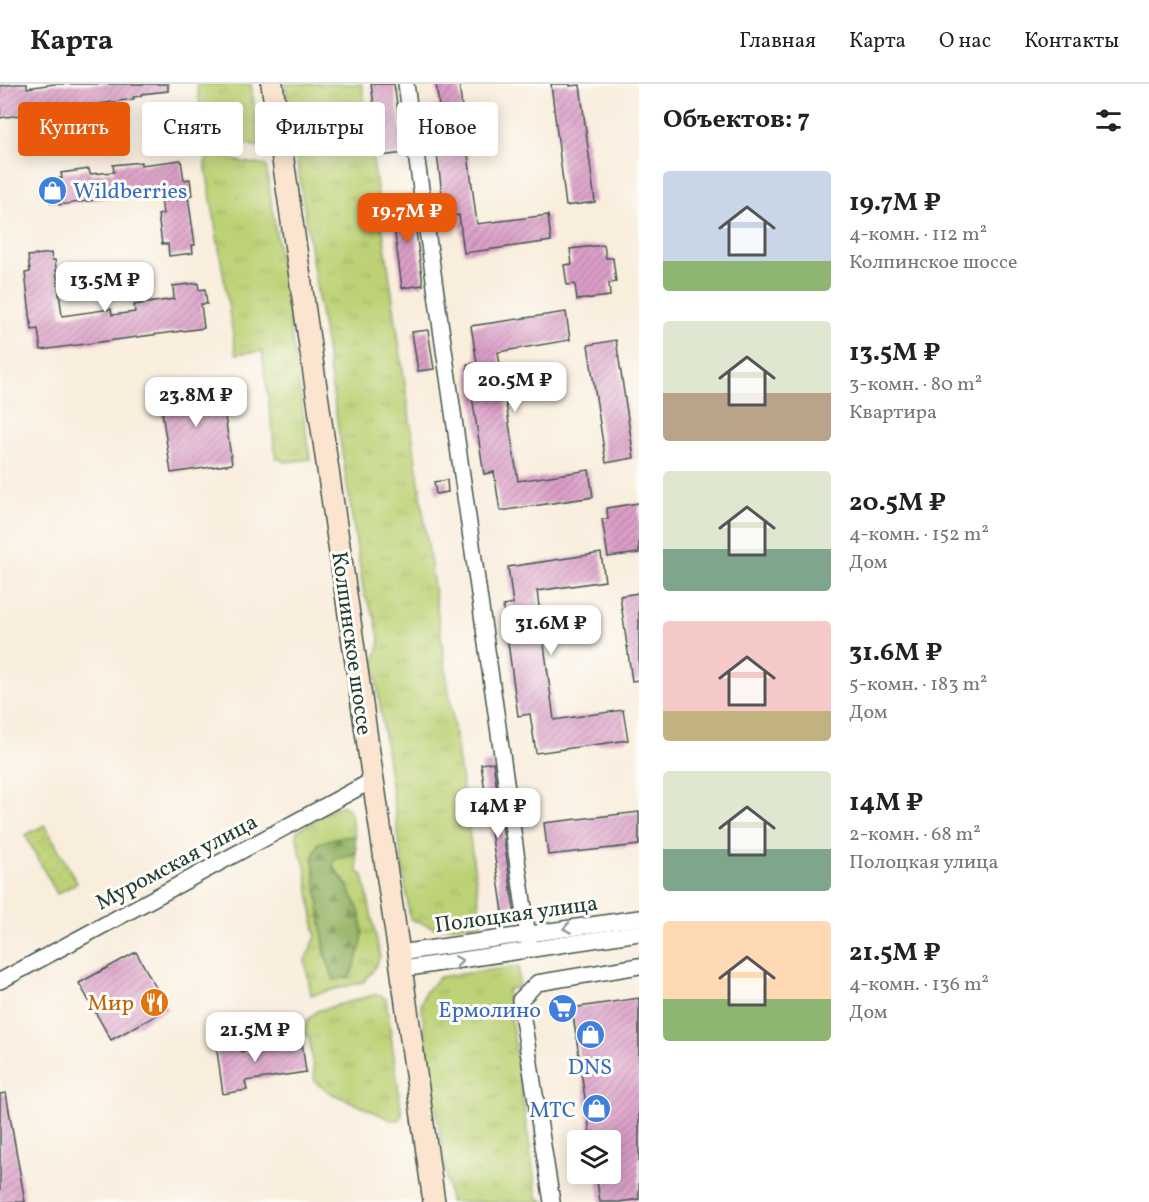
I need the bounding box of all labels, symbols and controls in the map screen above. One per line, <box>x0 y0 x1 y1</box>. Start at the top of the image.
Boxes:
text: Карта <box>30 22 113 61</box>
text: Главная <box>739 27 816 56</box>
text: Карта <box>849 27 906 56</box>
text: О нас <box>939 27 991 56</box>
text: Контакты <box>1024 27 1119 56</box>
chip: Купить <box>18 102 130 156</box>
chip: Снять <box>142 102 243 156</box>
chip: Фильтры <box>255 102 385 156</box>
chip: Новое <box>397 102 498 156</box>
text: Объектов: 7 <box>663 102 810 138</box>
icon: filters <box>1092 104 1125 137</box>
shop icon: Wildberries <box>36 174 68 206</box>
place label: Wildberries <box>73 177 187 208</box>
text: 19.7M ₽ <box>849 185 941 221</box>
pin: 19.7M ₽ <box>352 193 462 244</box>
icon: home <box>711 195 783 267</box>
text: 19.7M ₽ <box>372 198 442 226</box>
text: 4-комн. · 112 m² <box>849 221 987 249</box>
text: Колпинское шоссе <box>849 249 1017 277</box>
pin: 13.5M ₽ <box>50 262 160 313</box>
text: 13.5M ₽ <box>70 267 140 295</box>
text: 13.5M ₽ <box>849 335 941 371</box>
icon: home <box>711 345 783 417</box>
pin: 20.5M ₽ <box>460 362 570 413</box>
text: 20.5M ₽ <box>478 367 552 395</box>
text: 3-комн. · 80 m² <box>849 371 982 399</box>
pin: 23.8M ₽ <box>141 377 251 428</box>
text: 23.8M ₽ <box>159 382 233 410</box>
text: Квартира <box>849 399 937 427</box>
text: 20.5M ₽ <box>849 485 946 521</box>
icon: home <box>711 495 783 567</box>
text: 4-комн. · 152 m² <box>849 521 989 549</box>
street label: Колпинское шоссе <box>322 549 379 737</box>
text: Дом <box>849 549 888 577</box>
pin: 31.6M ₽ <box>496 605 606 656</box>
text: 31.6M ₽ <box>515 610 587 638</box>
text: 31.6M ₽ <box>849 635 943 671</box>
icon: home <box>711 645 783 717</box>
text: 5-комн. · 183 m² <box>849 671 988 699</box>
text: Дом <box>849 699 888 727</box>
text: 14M ₽ <box>849 785 923 821</box>
pin: 14M ₽ <box>456 788 540 839</box>
text: 14M ₽ <box>469 793 527 821</box>
icon: home <box>711 795 783 867</box>
street label: Муромская улица <box>91 807 264 919</box>
text: 2-комн. · 68 m² <box>849 821 981 849</box>
text: Полоцкая улица <box>849 849 999 877</box>
street label: Полоцкая улица <box>433 889 600 942</box>
one-way arrow <box>562 922 571 934</box>
text: 21.5M ₽ <box>849 935 941 971</box>
icon: home <box>711 945 783 1017</box>
one-way arrow <box>455 955 464 967</box>
text: 4-комн. · 136 m² <box>849 971 989 999</box>
restaurant icon: Мир <box>139 986 171 1018</box>
place label: Мир <box>88 989 134 1020</box>
supermarket icon: Ермолино <box>546 993 578 1025</box>
place label: Ермолино <box>438 996 541 1027</box>
text: Дом <box>849 999 888 1027</box>
pin: 21.5M ₽ <box>200 1012 310 1063</box>
text: 21.5M ₽ <box>220 1017 290 1045</box>
shop icon: DNS <box>574 1018 606 1050</box>
place label: DNS <box>568 1053 612 1084</box>
shop icon: МТС <box>581 1093 613 1125</box>
place label: МТС <box>529 1096 576 1127</box>
map controls <box>567 1130 621 1184</box>
button: layers <box>567 1130 621 1184</box>

